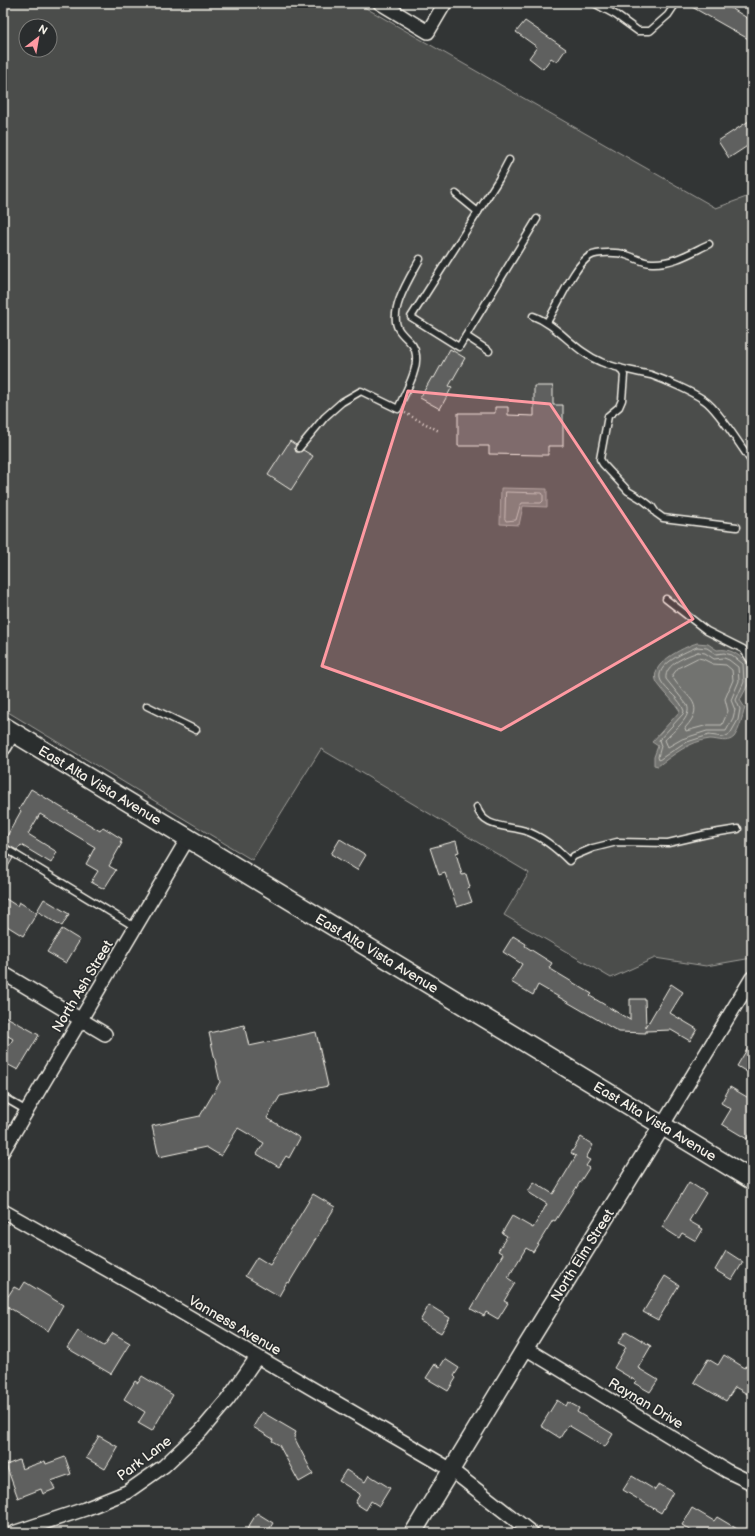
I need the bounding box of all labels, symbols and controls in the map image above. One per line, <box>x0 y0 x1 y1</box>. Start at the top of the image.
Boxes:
north arrow <box>18 18 58 58</box>
text: N <box>36 22 50 38</box>
street label: East Alta Vista Avenue <box>35 742 164 829</box>
street label: East Alta Vista Avenue <box>312 910 441 997</box>
street label: North Ash Street <box>48 937 117 1035</box>
street label: East Alta Vista Avenue <box>590 1078 719 1165</box>
street label: North Elm Street <box>547 1205 618 1304</box>
street label: Vanness Avenue <box>185 1292 284 1359</box>
street label: Raynan Drive <box>605 1374 686 1433</box>
street label: Park Lane <box>114 1432 175 1484</box>

